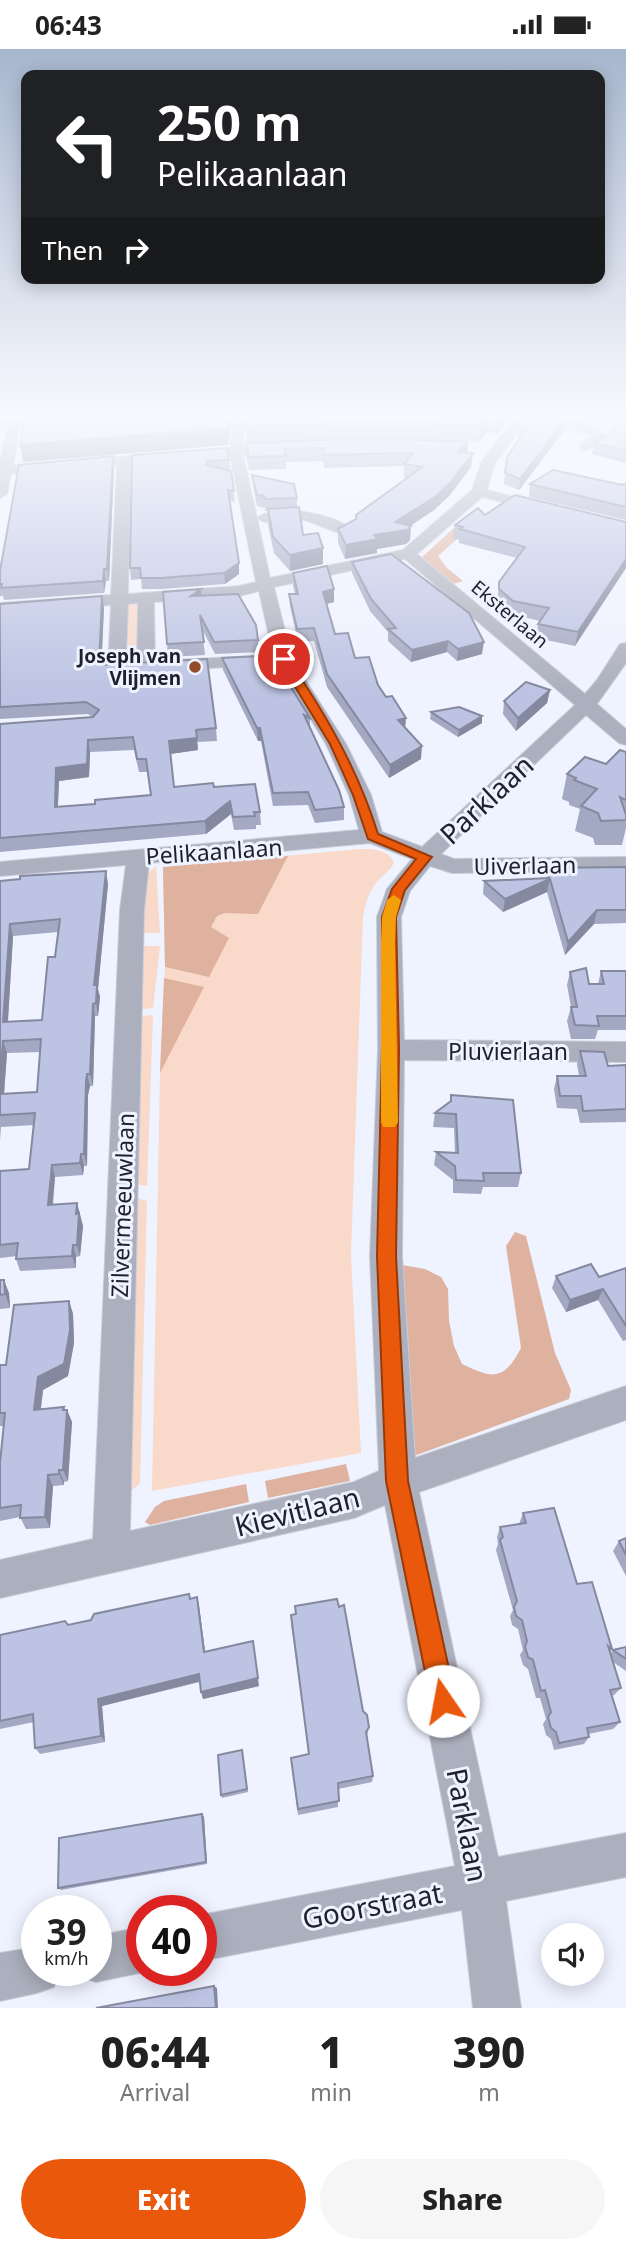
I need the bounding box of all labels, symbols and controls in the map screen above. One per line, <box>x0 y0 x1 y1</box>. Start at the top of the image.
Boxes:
text: 06:43 <box>35 7 102 43</box>
text: 250 m <box>157 89 302 155</box>
icon: left <box>42 98 133 189</box>
text: Pelikaanlaan <box>157 152 348 195</box>
icon: right <box>117 231 155 269</box>
text: Then <box>42 232 103 268</box>
street label: Eksterlaan <box>466 574 554 654</box>
pin <box>254 629 314 689</box>
icon: arrive <box>265 640 303 678</box>
place label: Joseph van Vlijmen <box>76 643 181 691</box>
marker: Joseph van Vlijmen <box>187 659 203 675</box>
street label: Parklaan <box>431 746 541 852</box>
street label: Pelikaanlaan <box>145 830 283 872</box>
street label: Uiverlaan <box>473 848 577 882</box>
street label: Pluvierlaan <box>448 1035 568 1067</box>
street label: Zilvermeeuwlaan <box>103 1112 141 1298</box>
street label: Kievitlaan <box>231 1477 363 1545</box>
position arrow <box>406 1664 480 1738</box>
street label: Parklaan <box>438 1765 498 1885</box>
street label: Goorstraat <box>299 1873 445 1937</box>
speed limit sign: 40 <box>126 1895 217 1986</box>
text: 39 <box>46 1908 87 1955</box>
map controls <box>541 1923 604 1986</box>
button: sound <box>541 1923 604 1986</box>
text: km/h <box>44 1946 89 1970</box>
text: 06:44 <box>101 2023 210 2080</box>
text: 1 <box>319 2023 343 2080</box>
text: 390 <box>453 2023 525 2080</box>
text: Arrival <box>120 2076 190 2108</box>
text: min <box>310 2076 352 2108</box>
text: m <box>478 2076 500 2108</box>
button: Exit <box>21 2159 306 2239</box>
button: Share <box>320 2159 605 2239</box>

